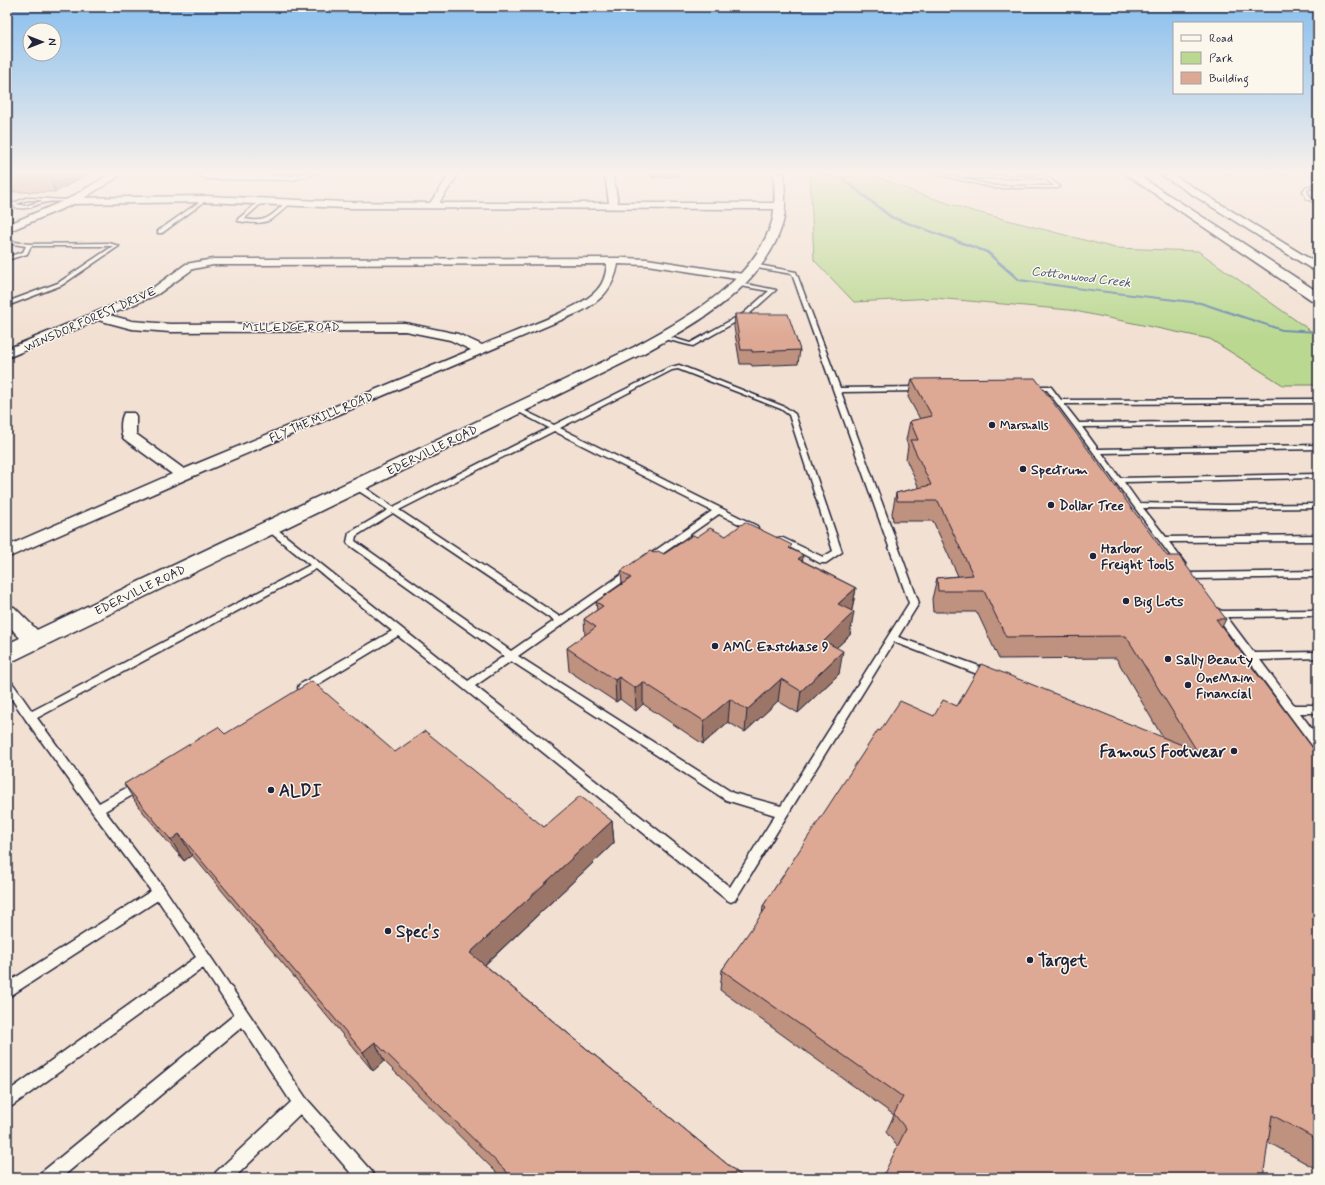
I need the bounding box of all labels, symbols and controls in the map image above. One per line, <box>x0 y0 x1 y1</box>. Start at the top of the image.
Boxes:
north arrow <box>22 22 62 62</box>
legend <box>1173 22 1303 94</box>
text: Road <box>1209 31 1233 47</box>
text: N <box>44 38 58 46</box>
text: Park <box>1209 51 1233 67</box>
text: Building <box>1209 71 1249 88</box>
water label: Cottonwood Creek <box>1030 263 1132 292</box>
street label: WINSDOR FOREST DRIVE <box>22 283 159 356</box>
street label: MILLEDGE ROAD <box>242 320 340 336</box>
street label: FLY THE MILL ROAD <box>267 389 376 447</box>
place label: Marshalls <box>1000 418 1049 434</box>
marker: Marshalls <box>987 420 997 430</box>
street label: EDERVILLE ROAD <box>384 422 480 480</box>
place label: Spectrum <box>1031 461 1088 479</box>
marker: Spectrum <box>1018 464 1028 474</box>
place label: Dollar Tree <box>1059 497 1124 515</box>
marker: Dollar Tree <box>1046 500 1056 510</box>
place label: Harbor Freight Tools <box>1101 540 1174 575</box>
marker: Harbor Freight Tools <box>1088 551 1098 561</box>
street label: EDERVILLE ROAD <box>92 562 188 620</box>
place label: Big Lots <box>1134 593 1184 614</box>
marker: Big Lots <box>1121 596 1131 606</box>
place label: AMC Eastchase 9 <box>723 638 829 656</box>
marker: AMC Eastchase 9 <box>710 641 720 651</box>
place label: Sally Beauty <box>1176 651 1253 669</box>
marker: Sally Beauty <box>1163 654 1173 664</box>
place label: OneMain Financial <box>1196 669 1255 703</box>
marker: OneMain Financial <box>1183 680 1193 690</box>
place label: Famous Footwear <box>1099 741 1226 763</box>
marker: Famous Footwear <box>1229 746 1239 756</box>
place label: ALDI <box>279 780 322 802</box>
marker: ALDI <box>266 785 276 795</box>
place label: Spec's <box>396 921 440 943</box>
marker: Spec's <box>383 926 393 936</box>
place label: Target <box>1038 950 1088 975</box>
marker: Target <box>1025 955 1035 965</box>

